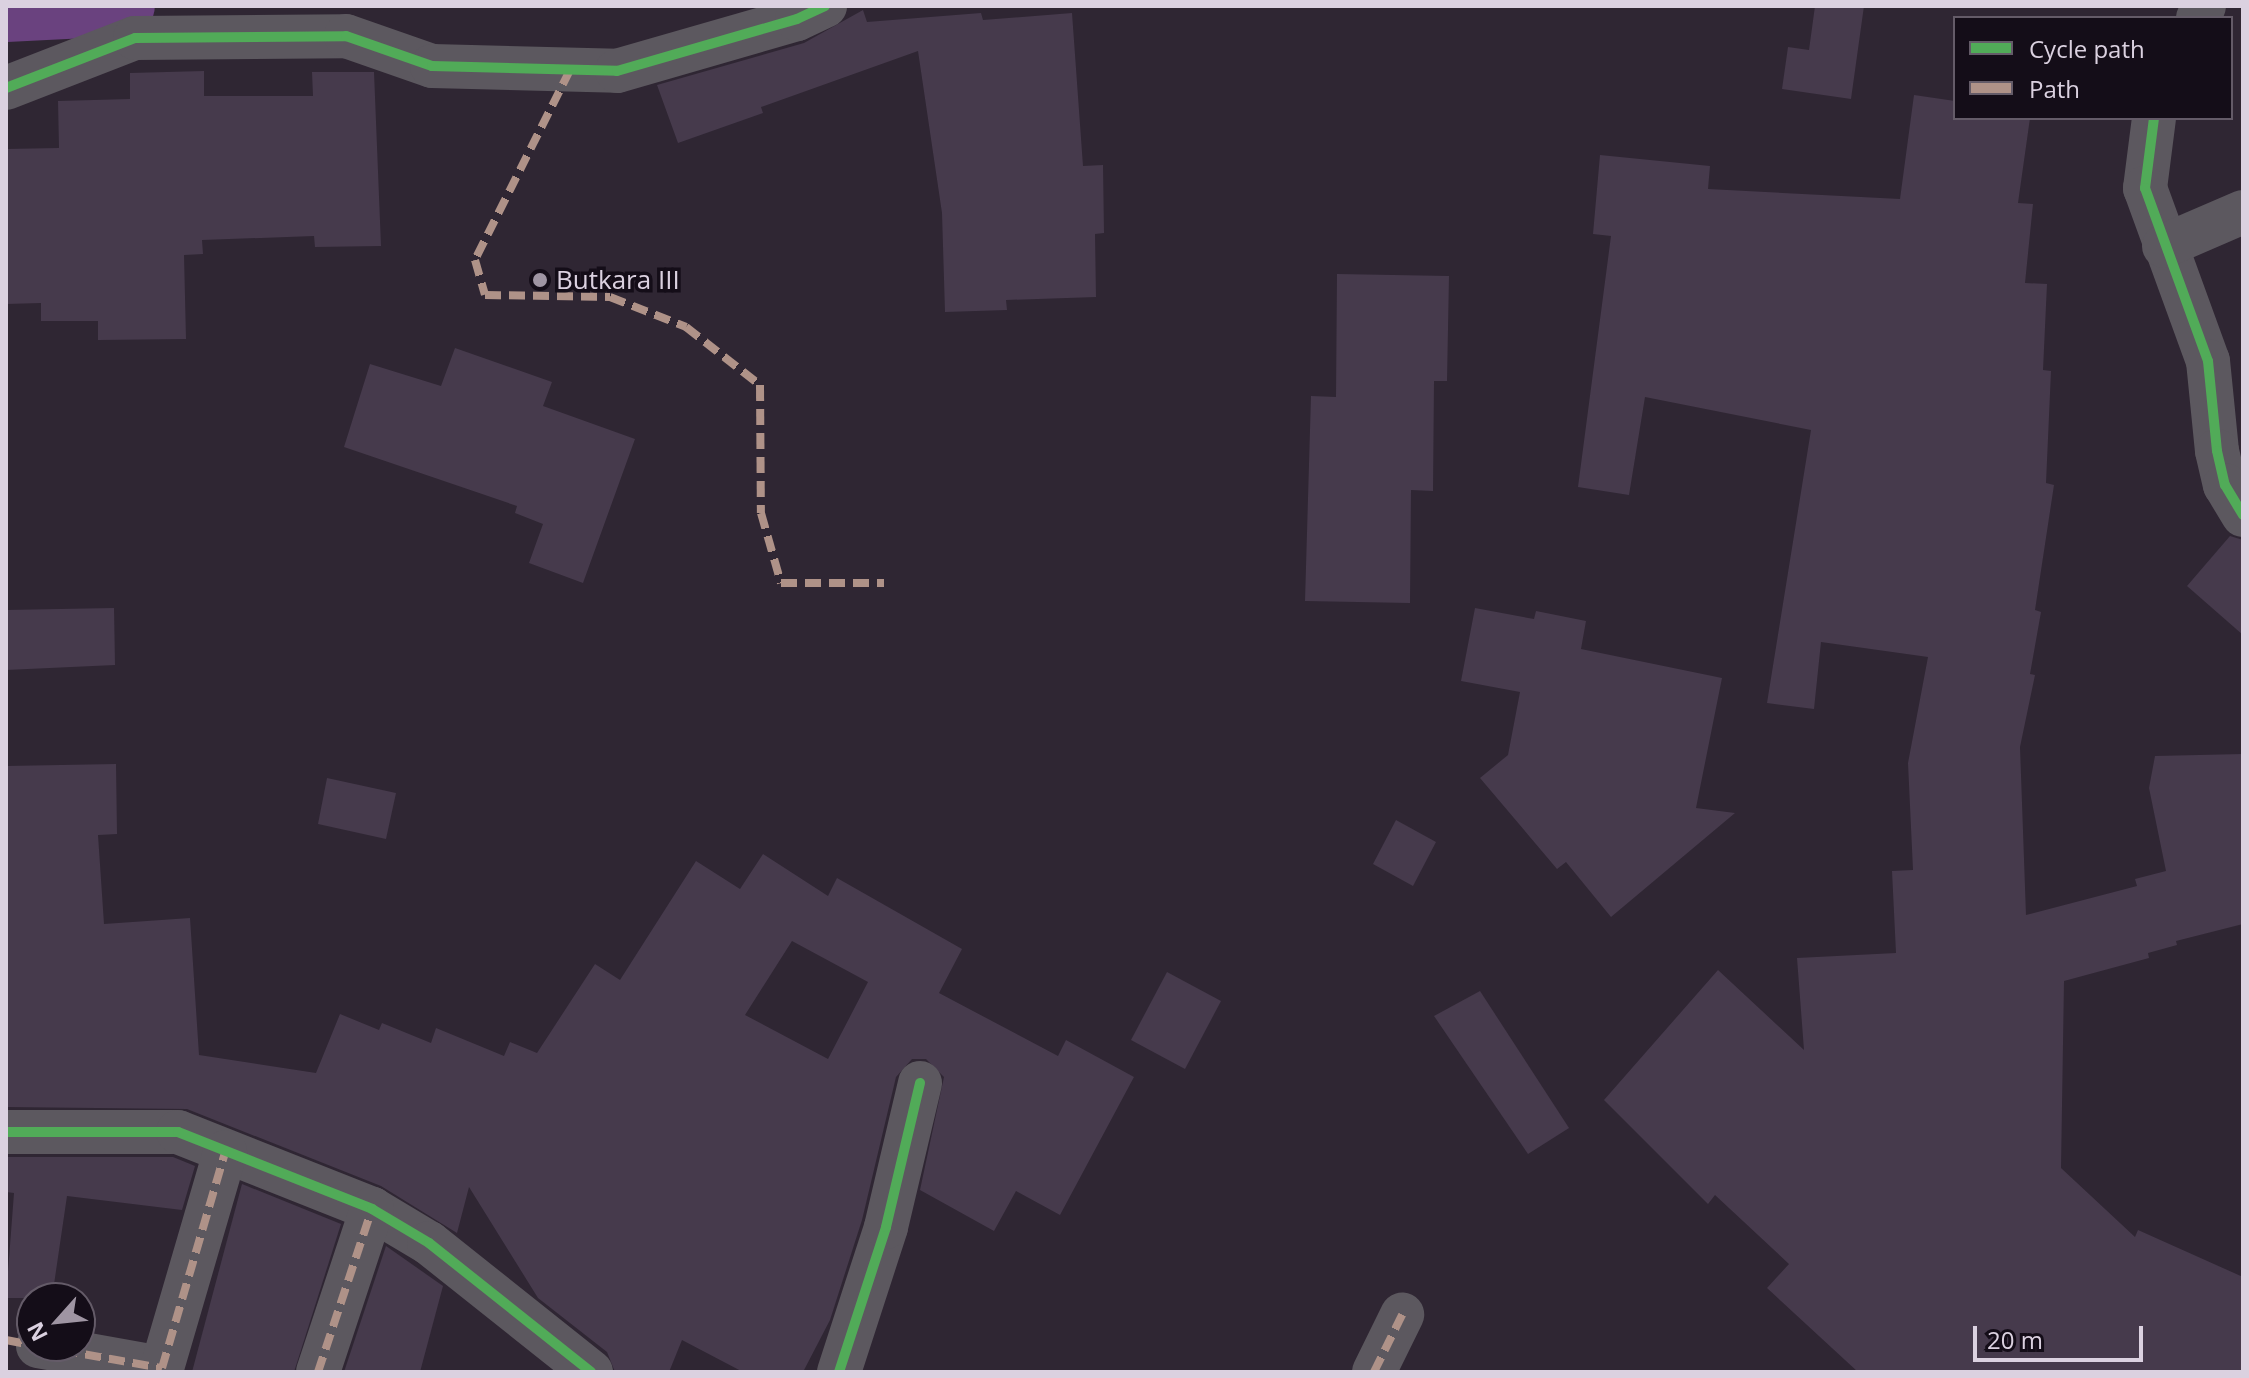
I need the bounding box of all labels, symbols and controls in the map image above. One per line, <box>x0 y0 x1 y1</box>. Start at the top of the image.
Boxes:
legend <box>1953 16 2233 120</box>
text: Cycle path <box>2029 32 2145 65</box>
text: Path <box>2029 72 2080 105</box>
place label: Butkara III <box>556 264 680 296</box>
marker: Butkara III <box>531 271 549 289</box>
north arrow <box>16 1282 96 1362</box>
scale bar <box>1977 1310 2147 1360</box>
text: N <box>19 1317 54 1347</box>
text: 20 m <box>1987 1323 2043 1356</box>

